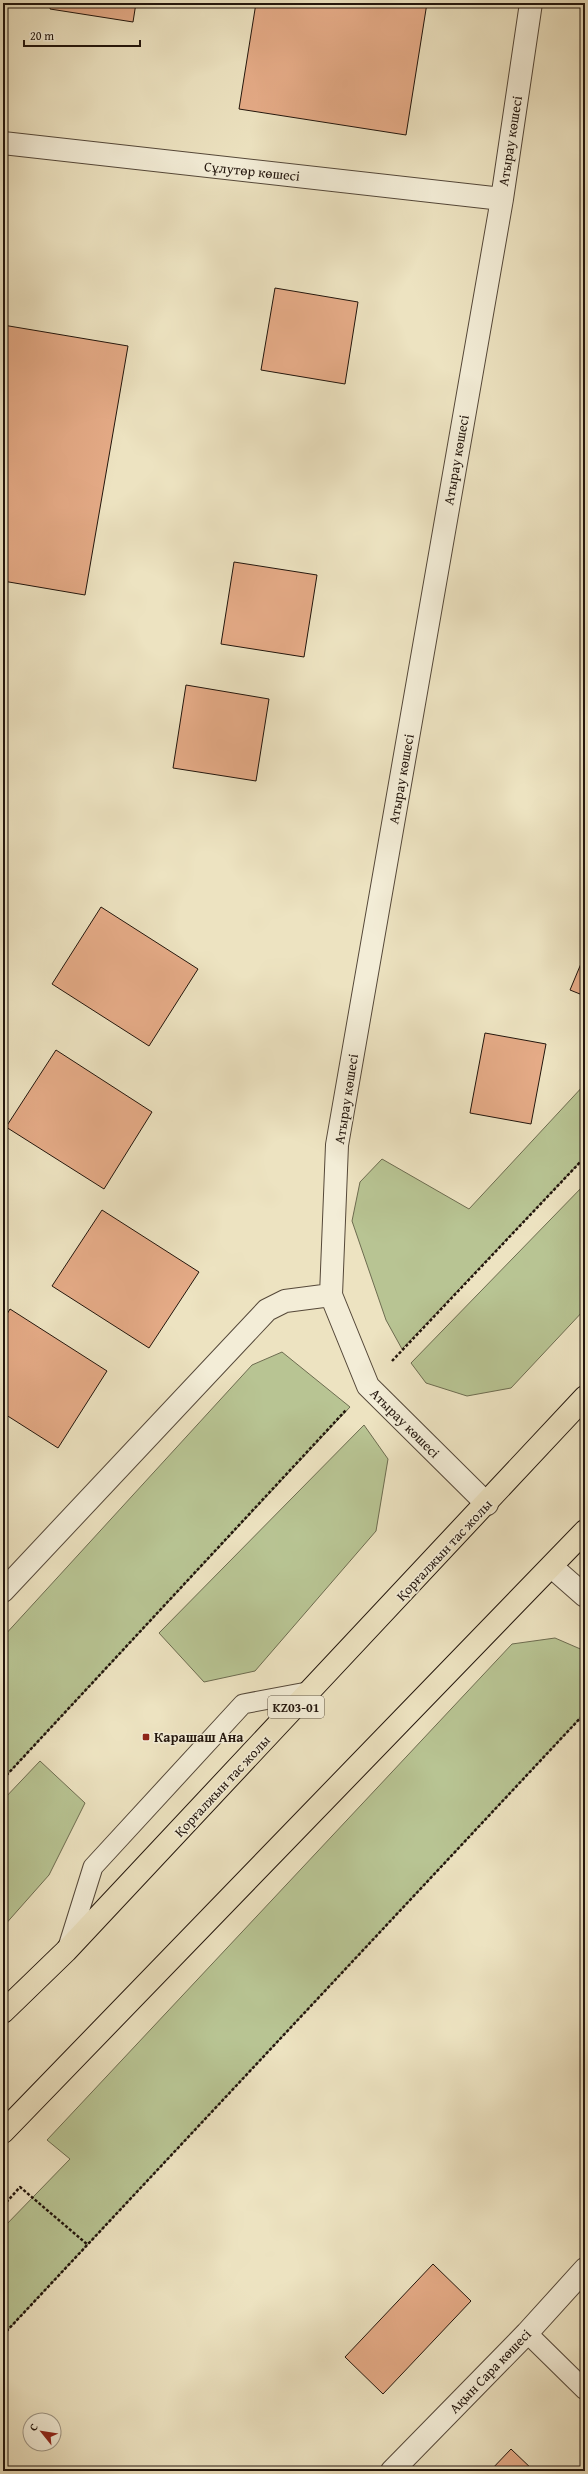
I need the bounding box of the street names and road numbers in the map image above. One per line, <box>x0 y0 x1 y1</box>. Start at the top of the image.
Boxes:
street label: Атырау көшесі <box>493 94 527 188</box>
street label: Сұлутөр көшесі <box>203 156 301 186</box>
street label: Атырау көшесі <box>438 413 474 507</box>
street label: Атырау көшесі <box>383 732 419 826</box>
street label: Атырау көшесі <box>329 1052 363 1146</box>
street label: Атырау көшесі <box>366 1384 444 1462</box>
street label: Қорғалжын тас жолы <box>391 1494 497 1605</box>
road number: KZ03-01 <box>268 1696 324 1718</box>
street label: Қорғалжын тас жолы <box>169 1730 275 1841</box>
street label: Ақын Сара көшесі <box>444 2324 536 2418</box>

